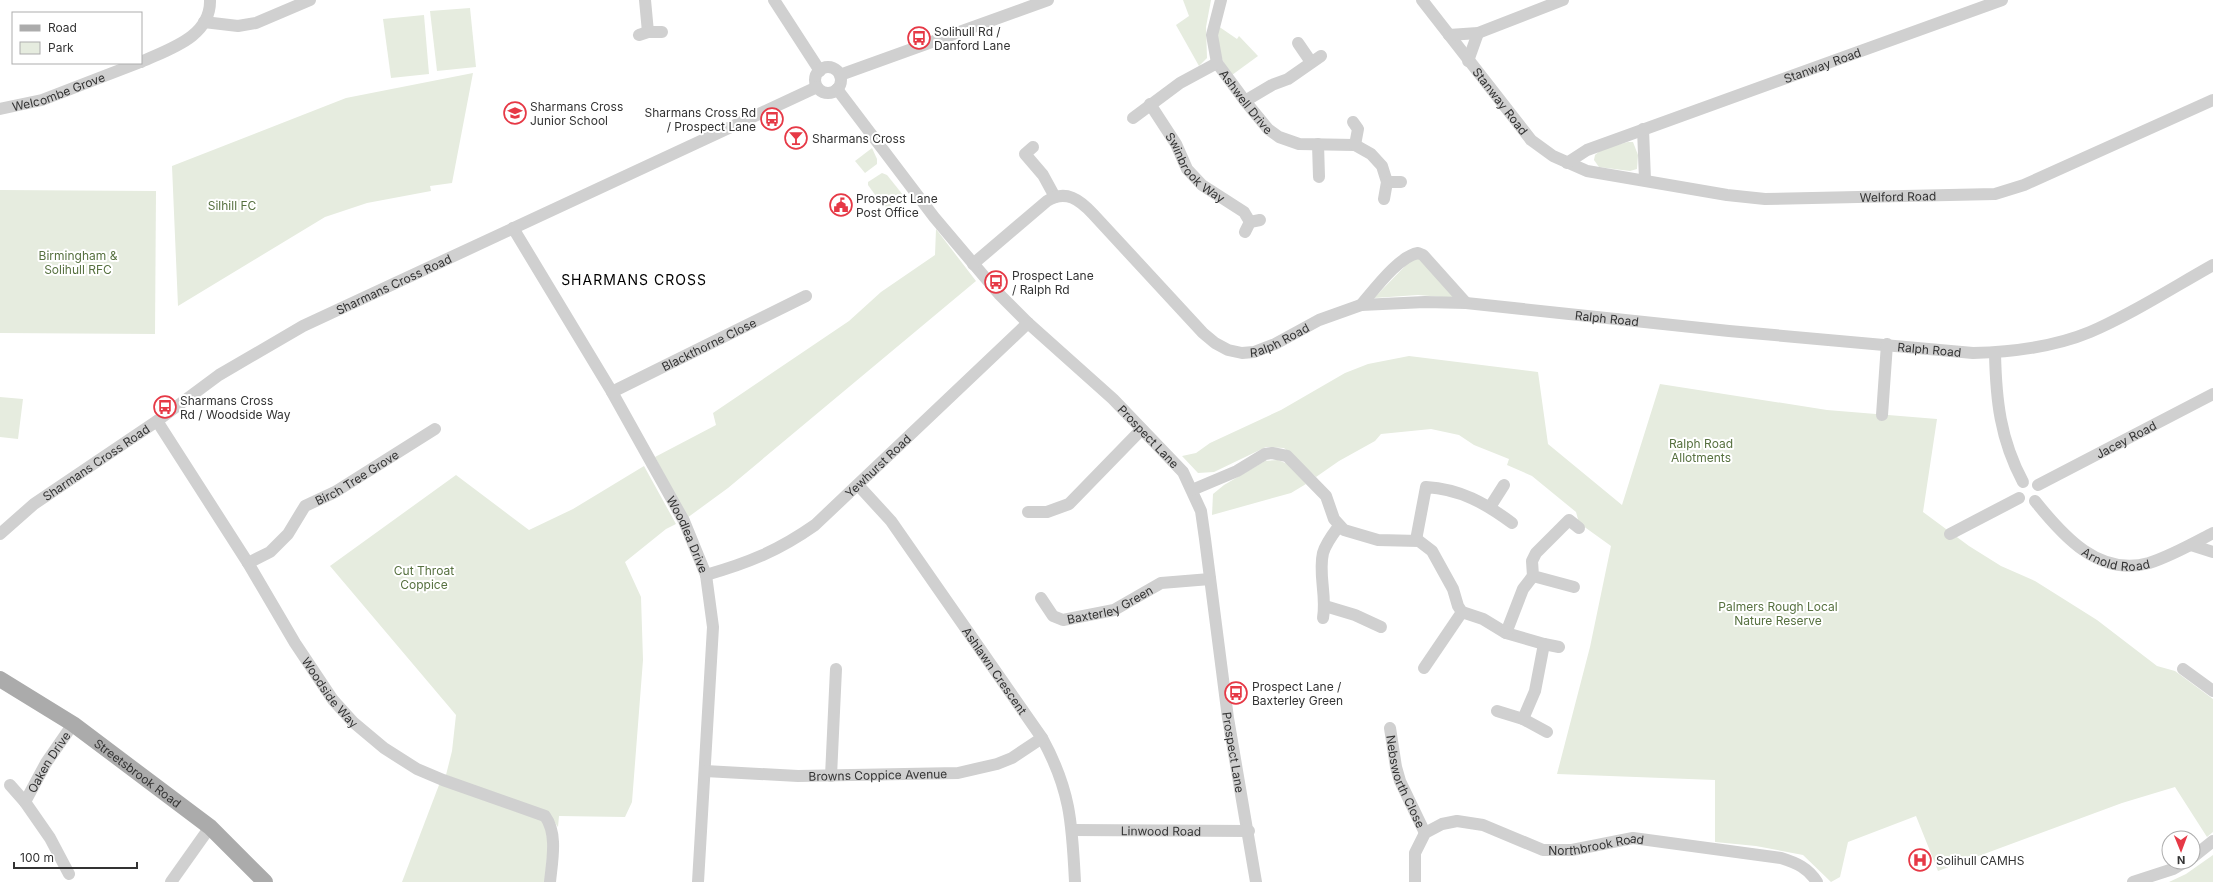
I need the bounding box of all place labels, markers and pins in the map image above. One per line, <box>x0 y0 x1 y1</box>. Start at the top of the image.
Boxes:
place label: Solihull Rd / Danford Lane <box>934 24 1010 53</box>
bus stop icon: Solihull Rd / Danford Lane <box>906 25 932 51</box>
place label: Sharmans Cross Junior School <box>530 99 623 128</box>
school or university icon: Sharmans Cross Junior School <box>502 100 528 126</box>
place label: Sharmans Cross Rd / Prospect Lane <box>644 105 756 134</box>
bus stop icon: Sharmans Cross Rd / Prospect Lane <box>759 106 785 132</box>
bar icon: Sharmans Cross <box>783 125 809 151</box>
place label: Sharmans Cross <box>812 131 905 146</box>
place label: Prospect Lane Post Office <box>856 191 938 220</box>
public building icon: Prospect Lane Post Office <box>828 192 854 218</box>
place label: Prospect Lane / Ralph Rd <box>1012 268 1094 297</box>
bus stop icon: Prospect Lane / Ralph Rd <box>983 269 1009 295</box>
place label: Sharmans Cross Rd / Woodside Way <box>180 393 291 422</box>
bus stop icon: Sharmans Cross Rd / Woodside Way <box>152 394 178 420</box>
place label: Prospect Lane / Baxterley Green <box>1252 679 1343 708</box>
bus stop icon: Prospect Lane / Baxterley Green <box>1223 680 1249 706</box>
hospital icon: Solihull CAMHS <box>1907 847 1933 873</box>
place label: Solihull CAMHS <box>1936 853 2025 868</box>

